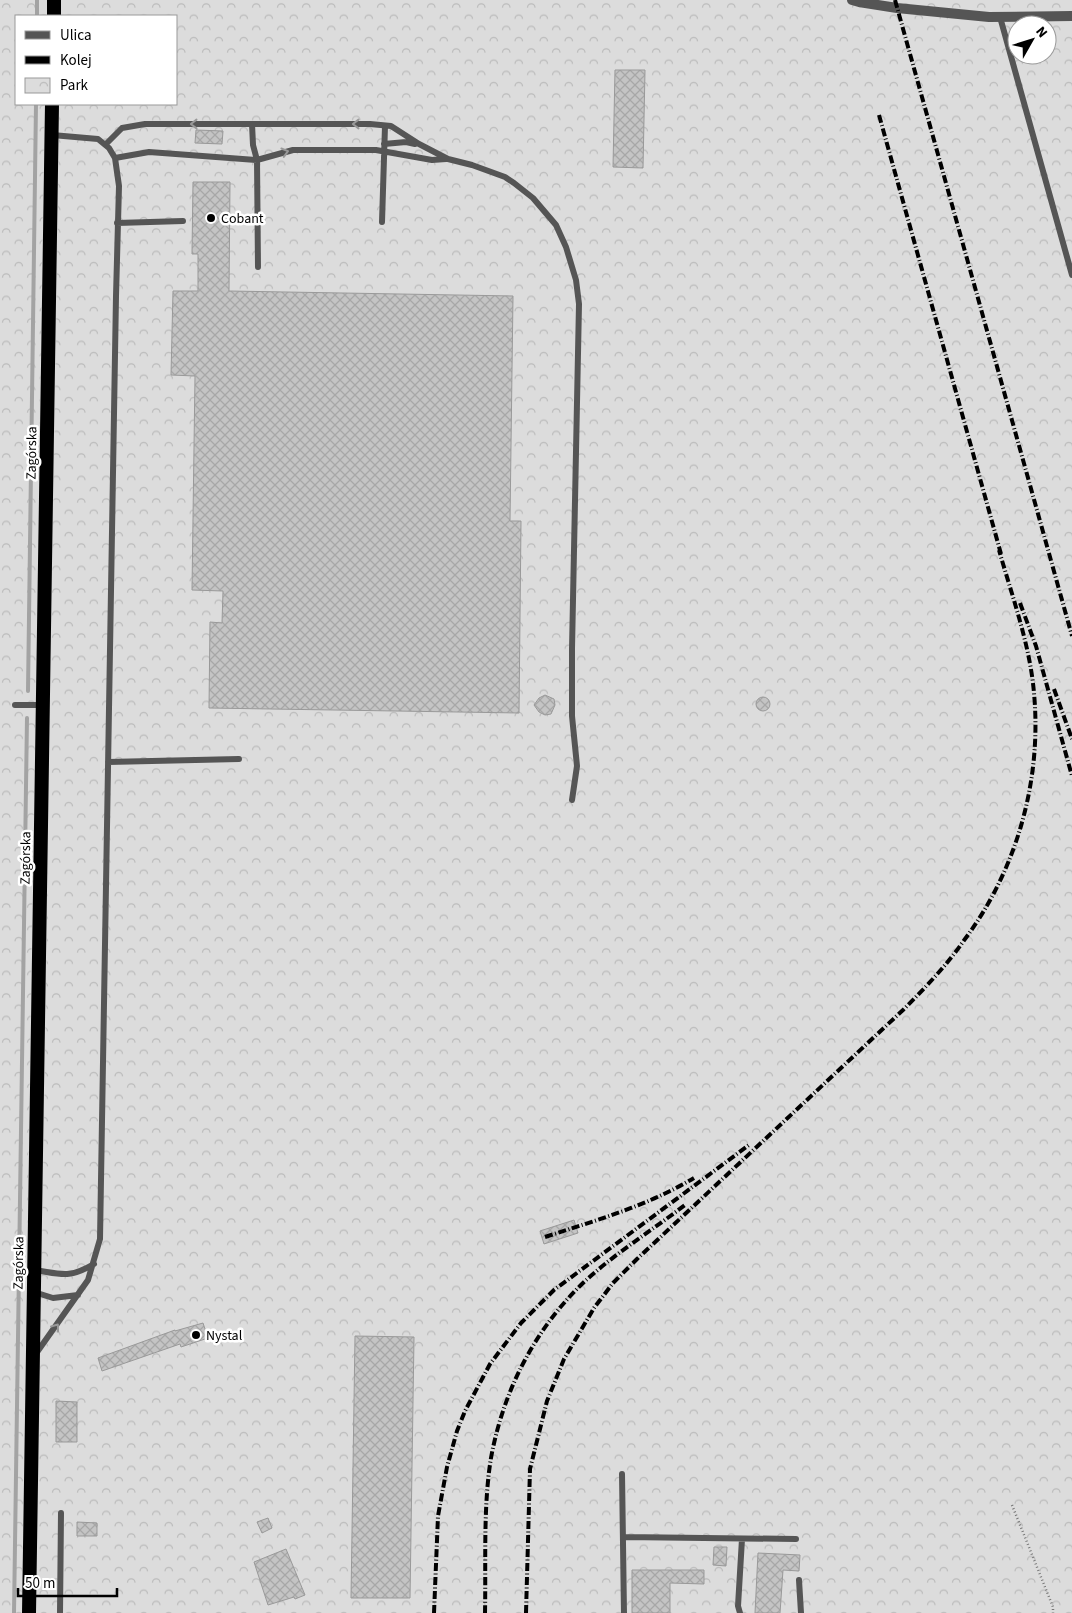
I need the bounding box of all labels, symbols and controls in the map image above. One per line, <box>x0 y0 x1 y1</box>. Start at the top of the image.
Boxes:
legend <box>15 15 178 105</box>
north arrow <box>1007 15 1057 65</box>
text: N <box>1031 23 1052 42</box>
text: Ulica <box>60 25 91 46</box>
text: Kolej <box>60 50 92 71</box>
text: Park <box>60 75 89 96</box>
one-way arrow <box>189 119 197 129</box>
one-way arrow <box>352 119 360 129</box>
one-way arrow <box>280 147 289 158</box>
place label: Cobant <box>221 209 264 229</box>
marker: Cobant <box>205 212 217 224</box>
street label: Zagórska <box>22 426 42 480</box>
street label: Zagórska <box>16 831 36 885</box>
street label: Zagórska <box>9 1236 29 1290</box>
one-way arrow <box>50 1323 59 1333</box>
place label: Nystal <box>206 1326 243 1346</box>
marker: Nystal <box>190 1329 202 1341</box>
scale bar <box>18 1566 116 1598</box>
text: 50 m <box>25 1573 55 1594</box>

